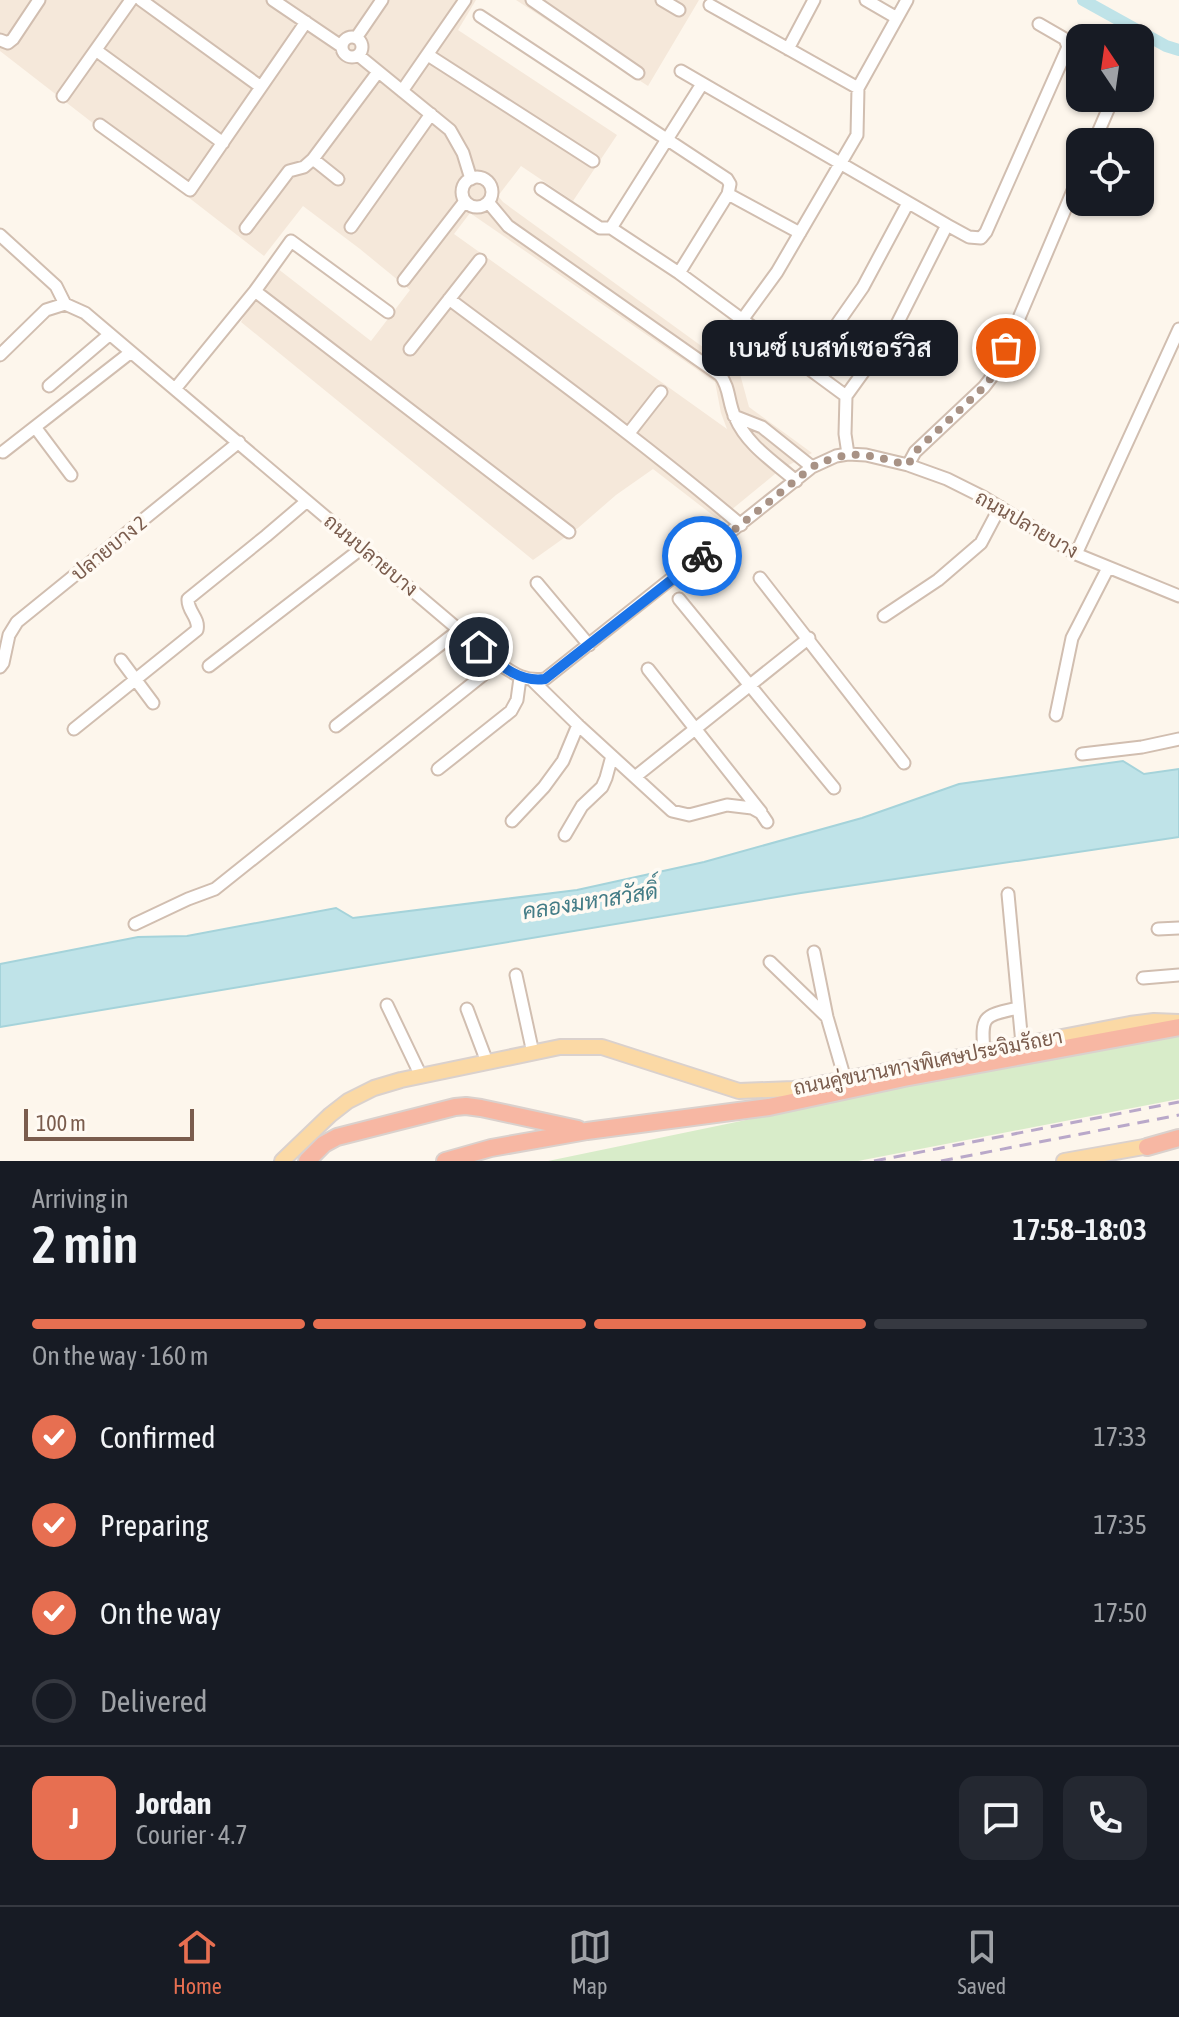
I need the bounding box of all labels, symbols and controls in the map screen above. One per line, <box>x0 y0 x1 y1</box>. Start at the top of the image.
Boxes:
north arrow <box>1066 24 1154 112</box>
map controls <box>1066 24 1154 216</box>
button: locate <box>1066 128 1154 216</box>
pin <box>972 314 1040 382</box>
callout: เบนซ์ เบสท์เซอร์วิส <box>702 320 958 376</box>
icon: bag <box>984 326 1028 370</box>
text: เบนซ์ เบสท์เซอร์วิส <box>728 333 932 363</box>
street label: ถนนปลายบาง <box>972 485 1083 562</box>
street label: ถนนปลายบาง <box>320 509 423 600</box>
street label: ปลายบาง 2 <box>67 510 151 585</box>
courier <box>662 516 742 596</box>
icon: bike <box>680 534 724 578</box>
pin <box>445 613 513 681</box>
icon: home <box>457 625 501 669</box>
water label: คลองมหาสวัสดิ์ <box>519 871 663 925</box>
street label: ถนนคู่ขนานทางพิเศษประจิมรัถยา <box>791 1024 1065 1103</box>
scale bar <box>24 1105 194 1141</box>
text: 100 m <box>36 1110 86 1136</box>
text: Arriving in <box>32 1184 129 1214</box>
text: 17:58–18:03 <box>1012 1212 1147 1246</box>
text: 2 min <box>32 1214 138 1274</box>
text: On the way · 160 m <box>32 1341 209 1371</box>
icon: check <box>32 1415 76 1459</box>
text: Confirmed <box>100 1420 215 1454</box>
text: 17:33 <box>1093 1422 1147 1452</box>
icon: check <box>32 1503 76 1547</box>
text: Preparing <box>100 1508 209 1542</box>
text: 17:35 <box>1093 1510 1147 1540</box>
icon: check <box>32 1591 76 1635</box>
text: On the way <box>100 1596 221 1630</box>
text: 17:50 <box>1093 1598 1147 1628</box>
text: Delivered <box>100 1684 208 1718</box>
button: chat <box>959 1776 1043 1860</box>
button: phone <box>1063 1776 1147 1860</box>
text: Jordan <box>136 1786 211 1820</box>
text: J <box>69 1801 79 1835</box>
text: Courier · 4.7 <box>136 1820 247 1850</box>
tab: Home <box>173 1925 222 1999</box>
tab: Map <box>568 1925 612 1999</box>
tab: Saved <box>957 1925 1006 1999</box>

